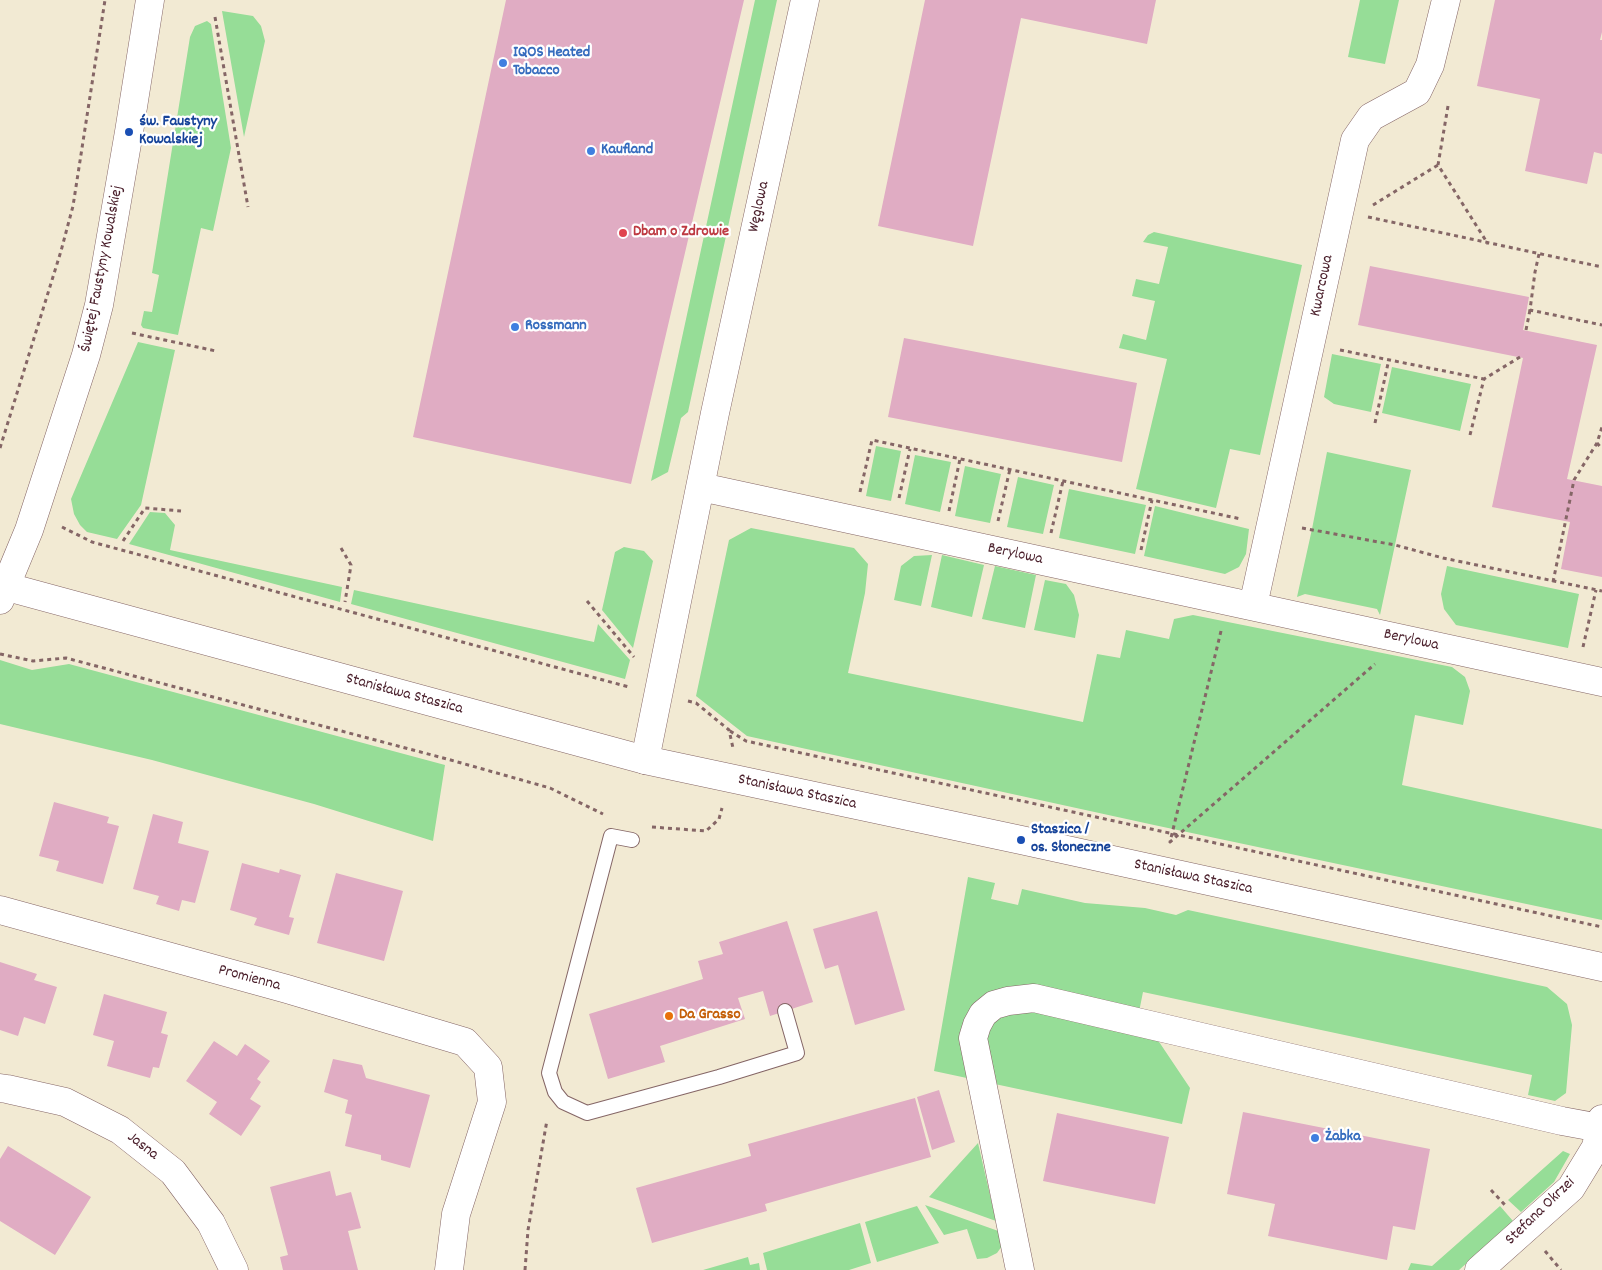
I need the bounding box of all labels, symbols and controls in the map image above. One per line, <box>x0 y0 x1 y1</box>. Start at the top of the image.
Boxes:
place label: IQOS Heated Tobacco <box>513 44 590 82</box>
marker: IQOS Heated Tobacco <box>497 57 509 69</box>
place label: św. Faustyny Kowalskiej <box>139 113 217 151</box>
marker: św. Faustyny Kowalskiej <box>123 126 135 138</box>
place label: Kaufland <box>601 141 653 161</box>
marker: Kaufland <box>585 145 597 157</box>
street label: Węglowa <box>745 180 775 234</box>
street label: Świętej Faustyny Kowalskiej <box>77 184 129 354</box>
place label: Dbam o Zdrowie <box>633 223 729 243</box>
marker: Dbam o Zdrowie <box>617 227 629 239</box>
street label: Kwarcowa <box>1307 253 1339 319</box>
place label: Rossmann <box>525 317 587 337</box>
marker: Rossmann <box>509 321 521 333</box>
street label: Berylowa <box>986 540 1044 570</box>
street label: Berylowa <box>1382 626 1440 656</box>
street label: Stanisława Staszica <box>343 670 465 720</box>
street label: Stanisława Staszica <box>736 771 858 815</box>
place label: Staszica / os. Słoneczne <box>1031 821 1111 859</box>
marker: Staszica / os. Słoneczne <box>1015 834 1027 846</box>
street label: Stanisława Staszica <box>1132 856 1254 900</box>
street label: Promienna <box>216 962 282 996</box>
place label: Da Grasso <box>679 1006 741 1026</box>
marker: Da Grasso <box>663 1010 675 1022</box>
place label: Żabka <box>1325 1128 1361 1148</box>
street label: Jasna <box>122 1129 162 1165</box>
marker: Żabka <box>1309 1132 1321 1144</box>
street label: Stefana Okrzei <box>1502 1174 1580 1250</box>

